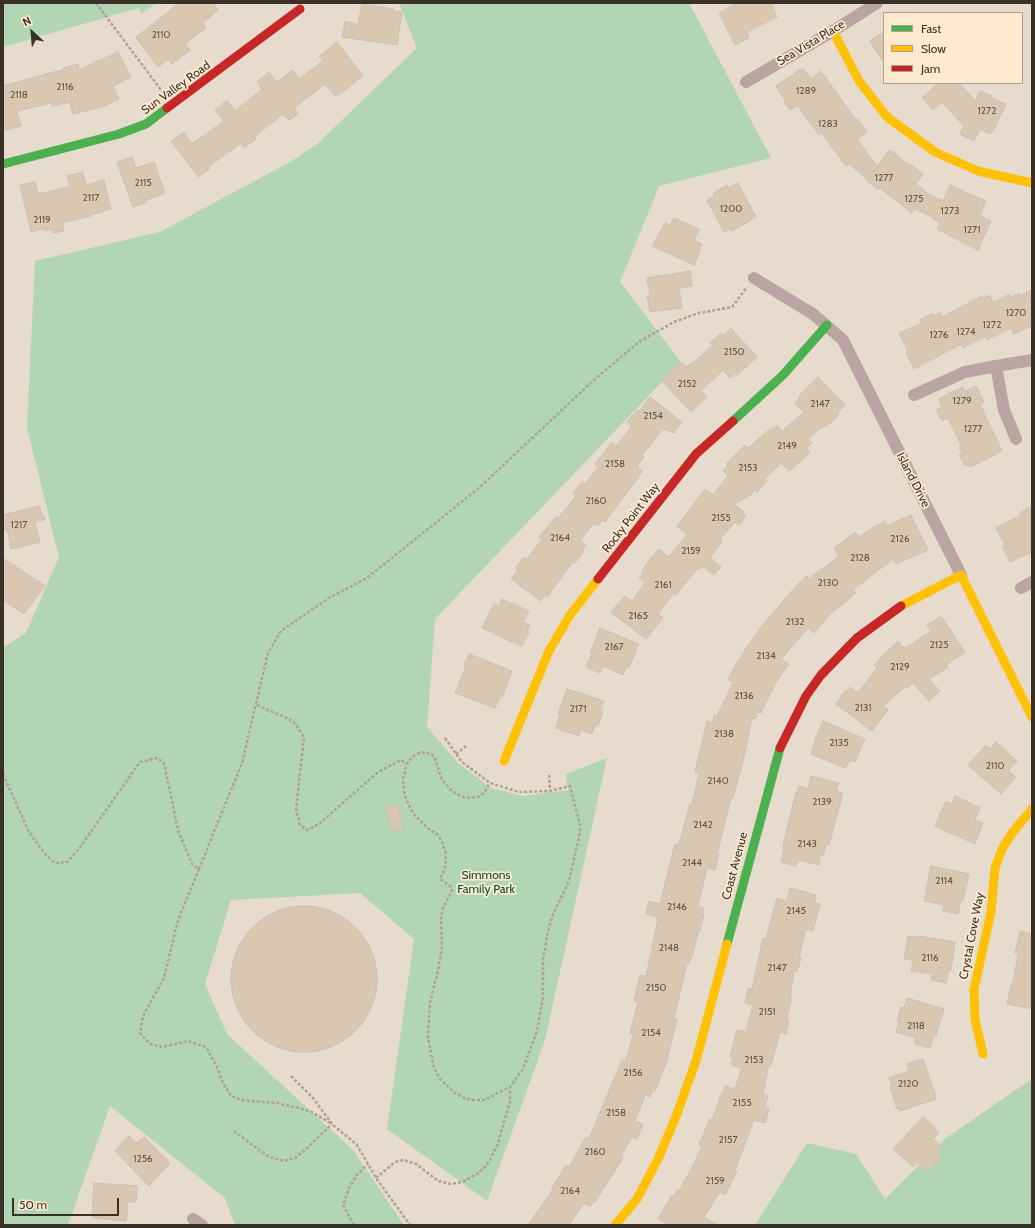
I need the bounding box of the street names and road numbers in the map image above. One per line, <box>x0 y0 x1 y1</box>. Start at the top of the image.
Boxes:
street label: Sea Vista Place <box>775 17 847 69</box>
street label: Sun Valley Road <box>139 58 213 118</box>
street label: Island Drive <box>893 450 933 510</box>
street label: Rocky Point Way <box>599 480 663 556</box>
street label: Coast Avenue <box>719 831 751 901</box>
street label: Crystal Cove Way <box>957 891 987 981</box>

